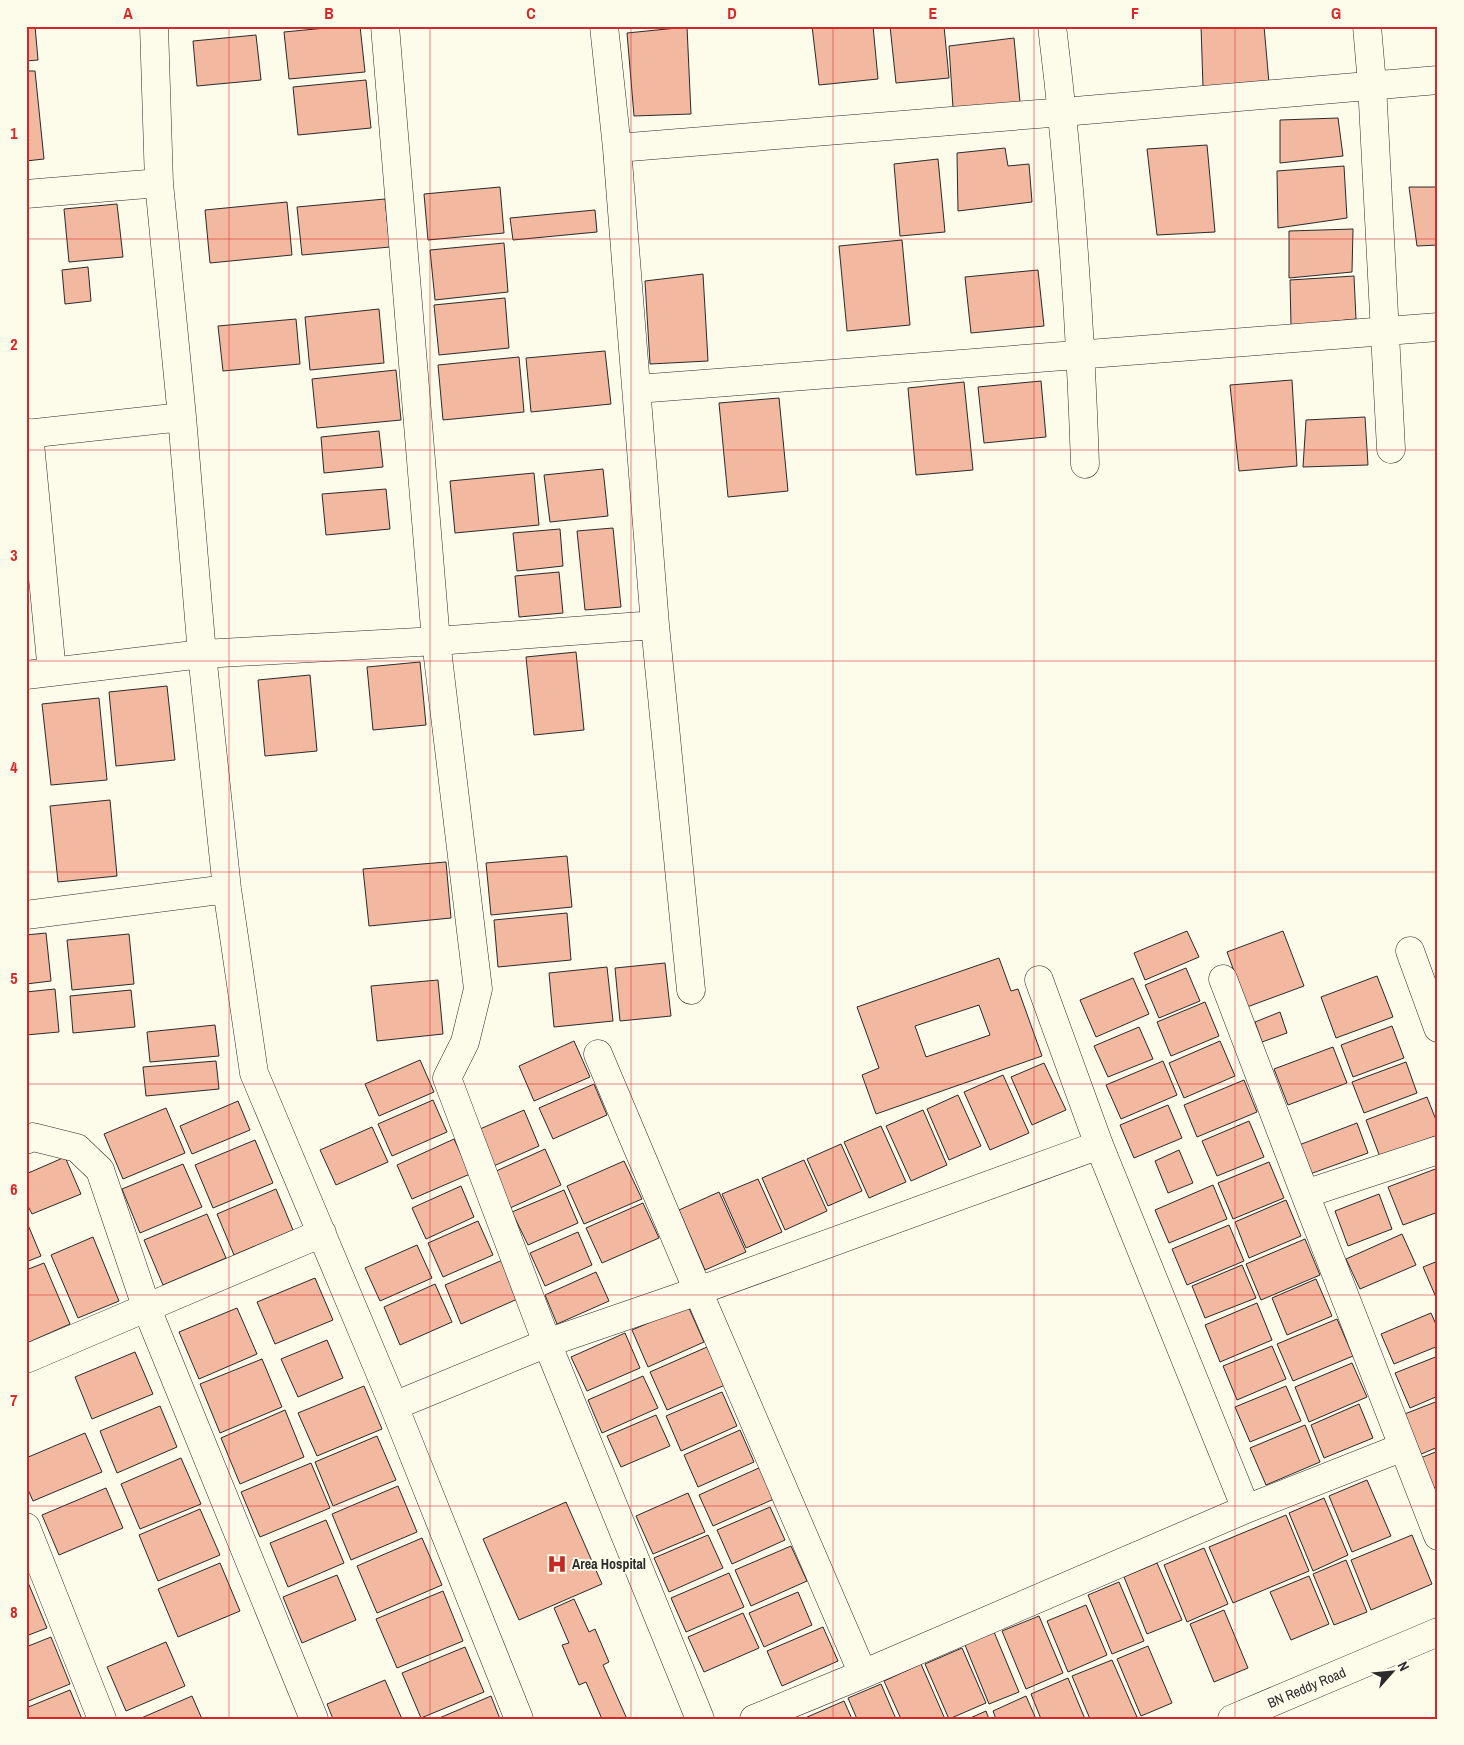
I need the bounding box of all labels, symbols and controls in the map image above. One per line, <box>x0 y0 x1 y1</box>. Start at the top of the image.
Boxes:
text: A <box>123 2 133 24</box>
text: B <box>324 2 334 24</box>
text: C <box>526 2 536 24</box>
text: D <box>727 2 737 24</box>
text: E <box>929 2 938 24</box>
text: F <box>1131 2 1139 24</box>
text: G <box>1331 2 1341 24</box>
text: 1 <box>10 122 18 144</box>
text: 2 <box>10 333 18 355</box>
text: 3 <box>10 544 18 566</box>
text: 4 <box>10 756 18 778</box>
text: 5 <box>10 967 18 989</box>
text: 6 <box>10 1178 18 1200</box>
text: 7 <box>10 1389 18 1411</box>
hospital icon: Area Hospital <box>546 1553 568 1575</box>
place label: Area Hospital <box>572 1555 646 1573</box>
text: 8 <box>10 1601 18 1623</box>
north arrow <box>1366 1648 1416 1698</box>
text: N <box>1394 1658 1413 1674</box>
street label: BN Reddy Road <box>1265 1663 1348 1712</box>

